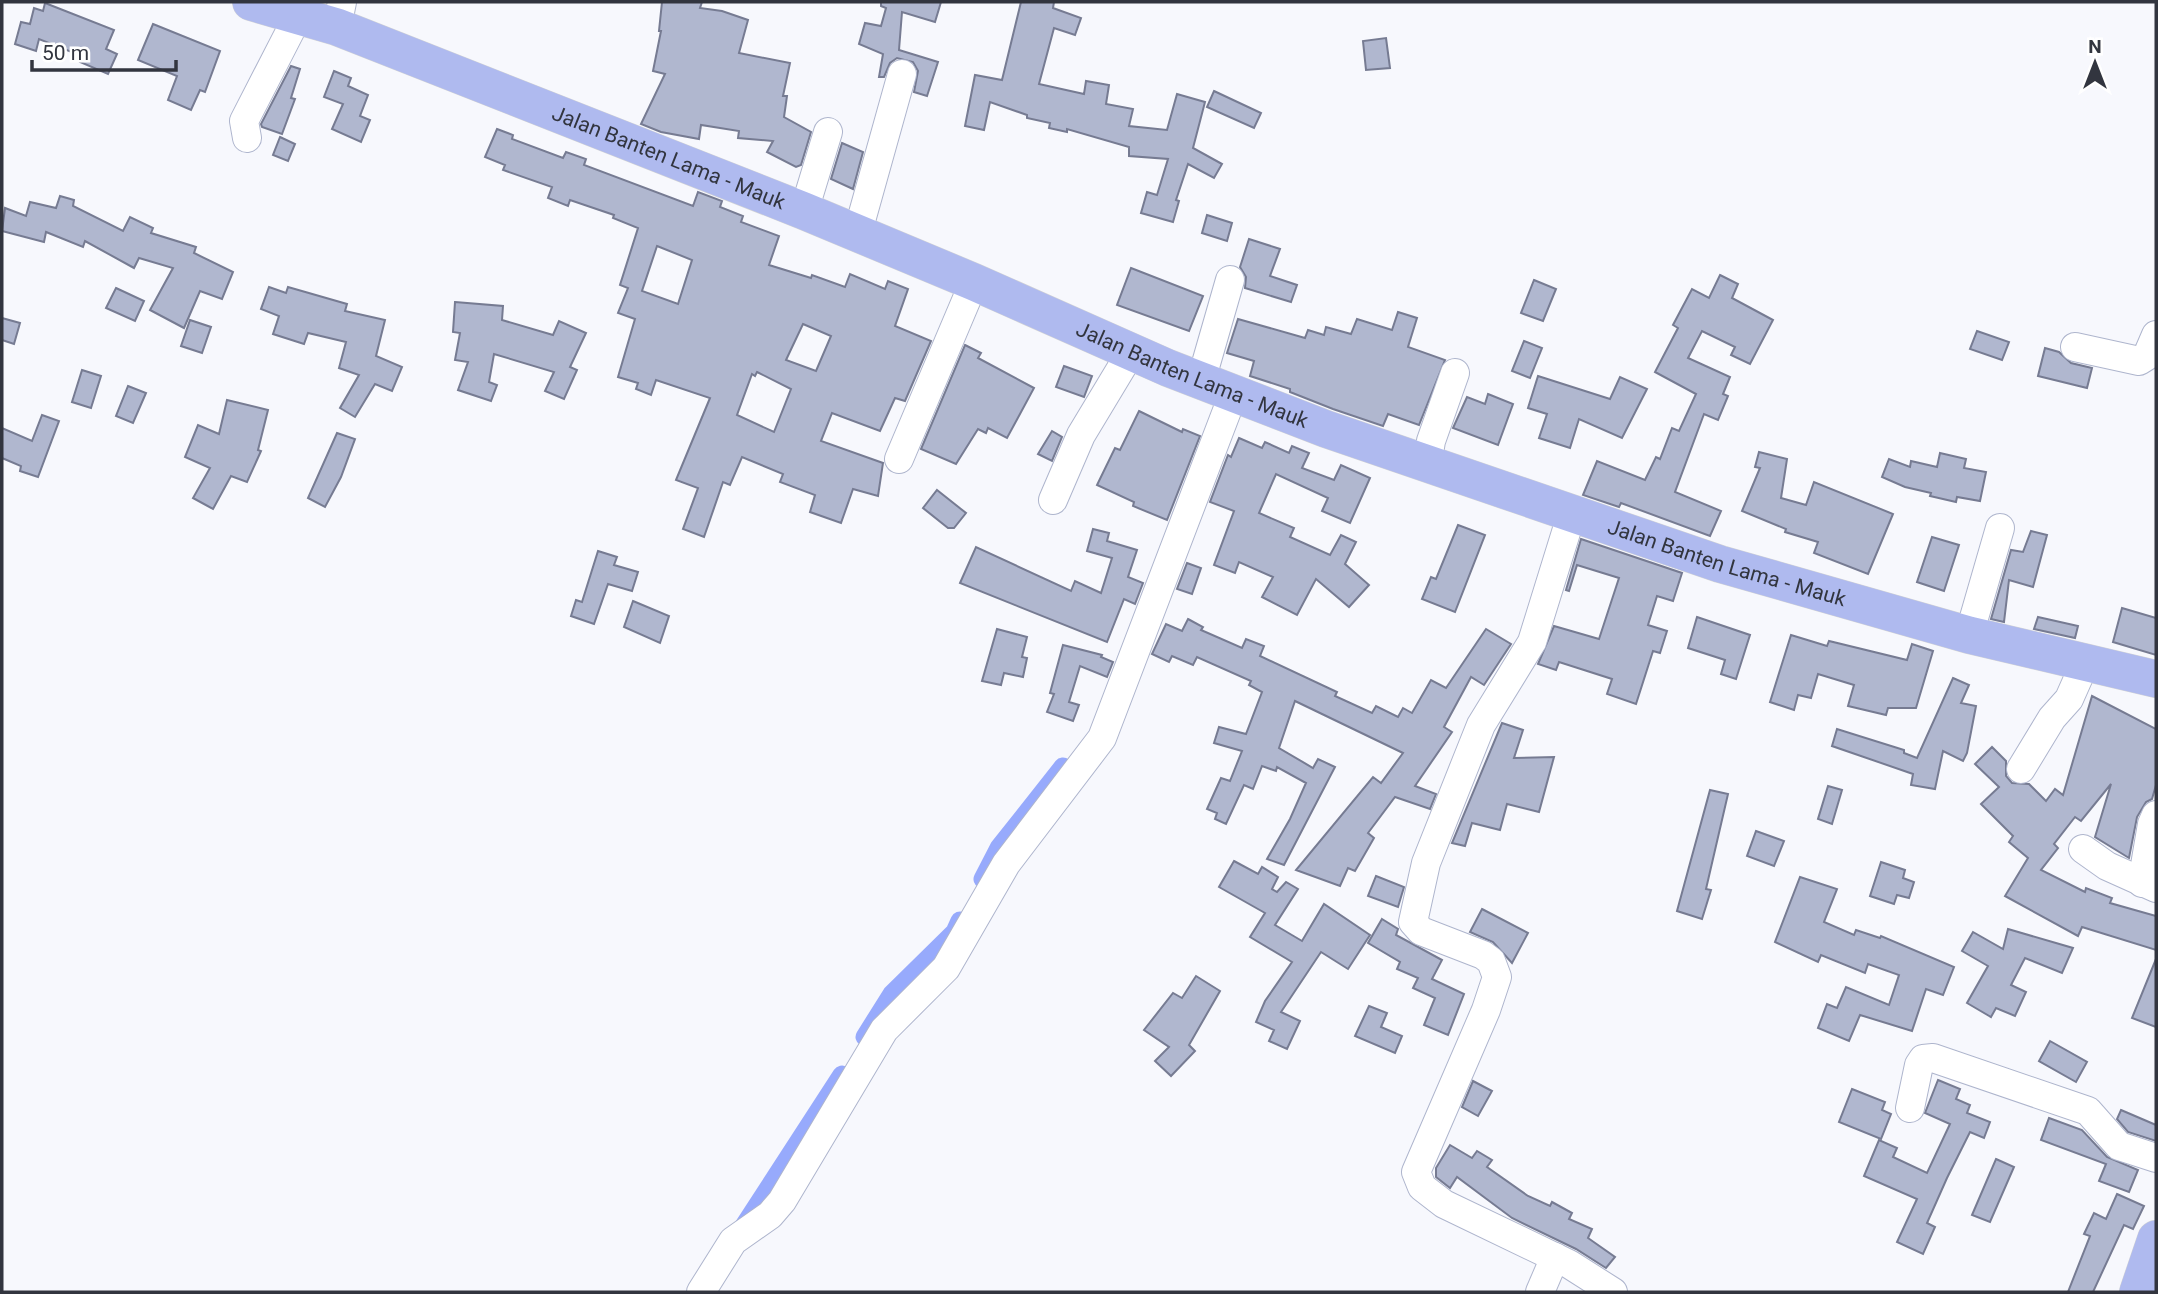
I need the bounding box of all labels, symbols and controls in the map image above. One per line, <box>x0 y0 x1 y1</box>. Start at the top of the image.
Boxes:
scale bar <box>32 28 175 72</box>
north arrow <box>2060 28 2130 98</box>
text: N <box>2088 35 2102 58</box>
text: 50 m <box>42 41 89 65</box>
street label: Jalan Banten Lama - Mauk <box>549 101 789 214</box>
street label: Jalan Banten Lama - Mauk <box>1073 317 1312 433</box>
street label: Jalan Banten Lama - Mauk <box>1605 514 1849 611</box>

